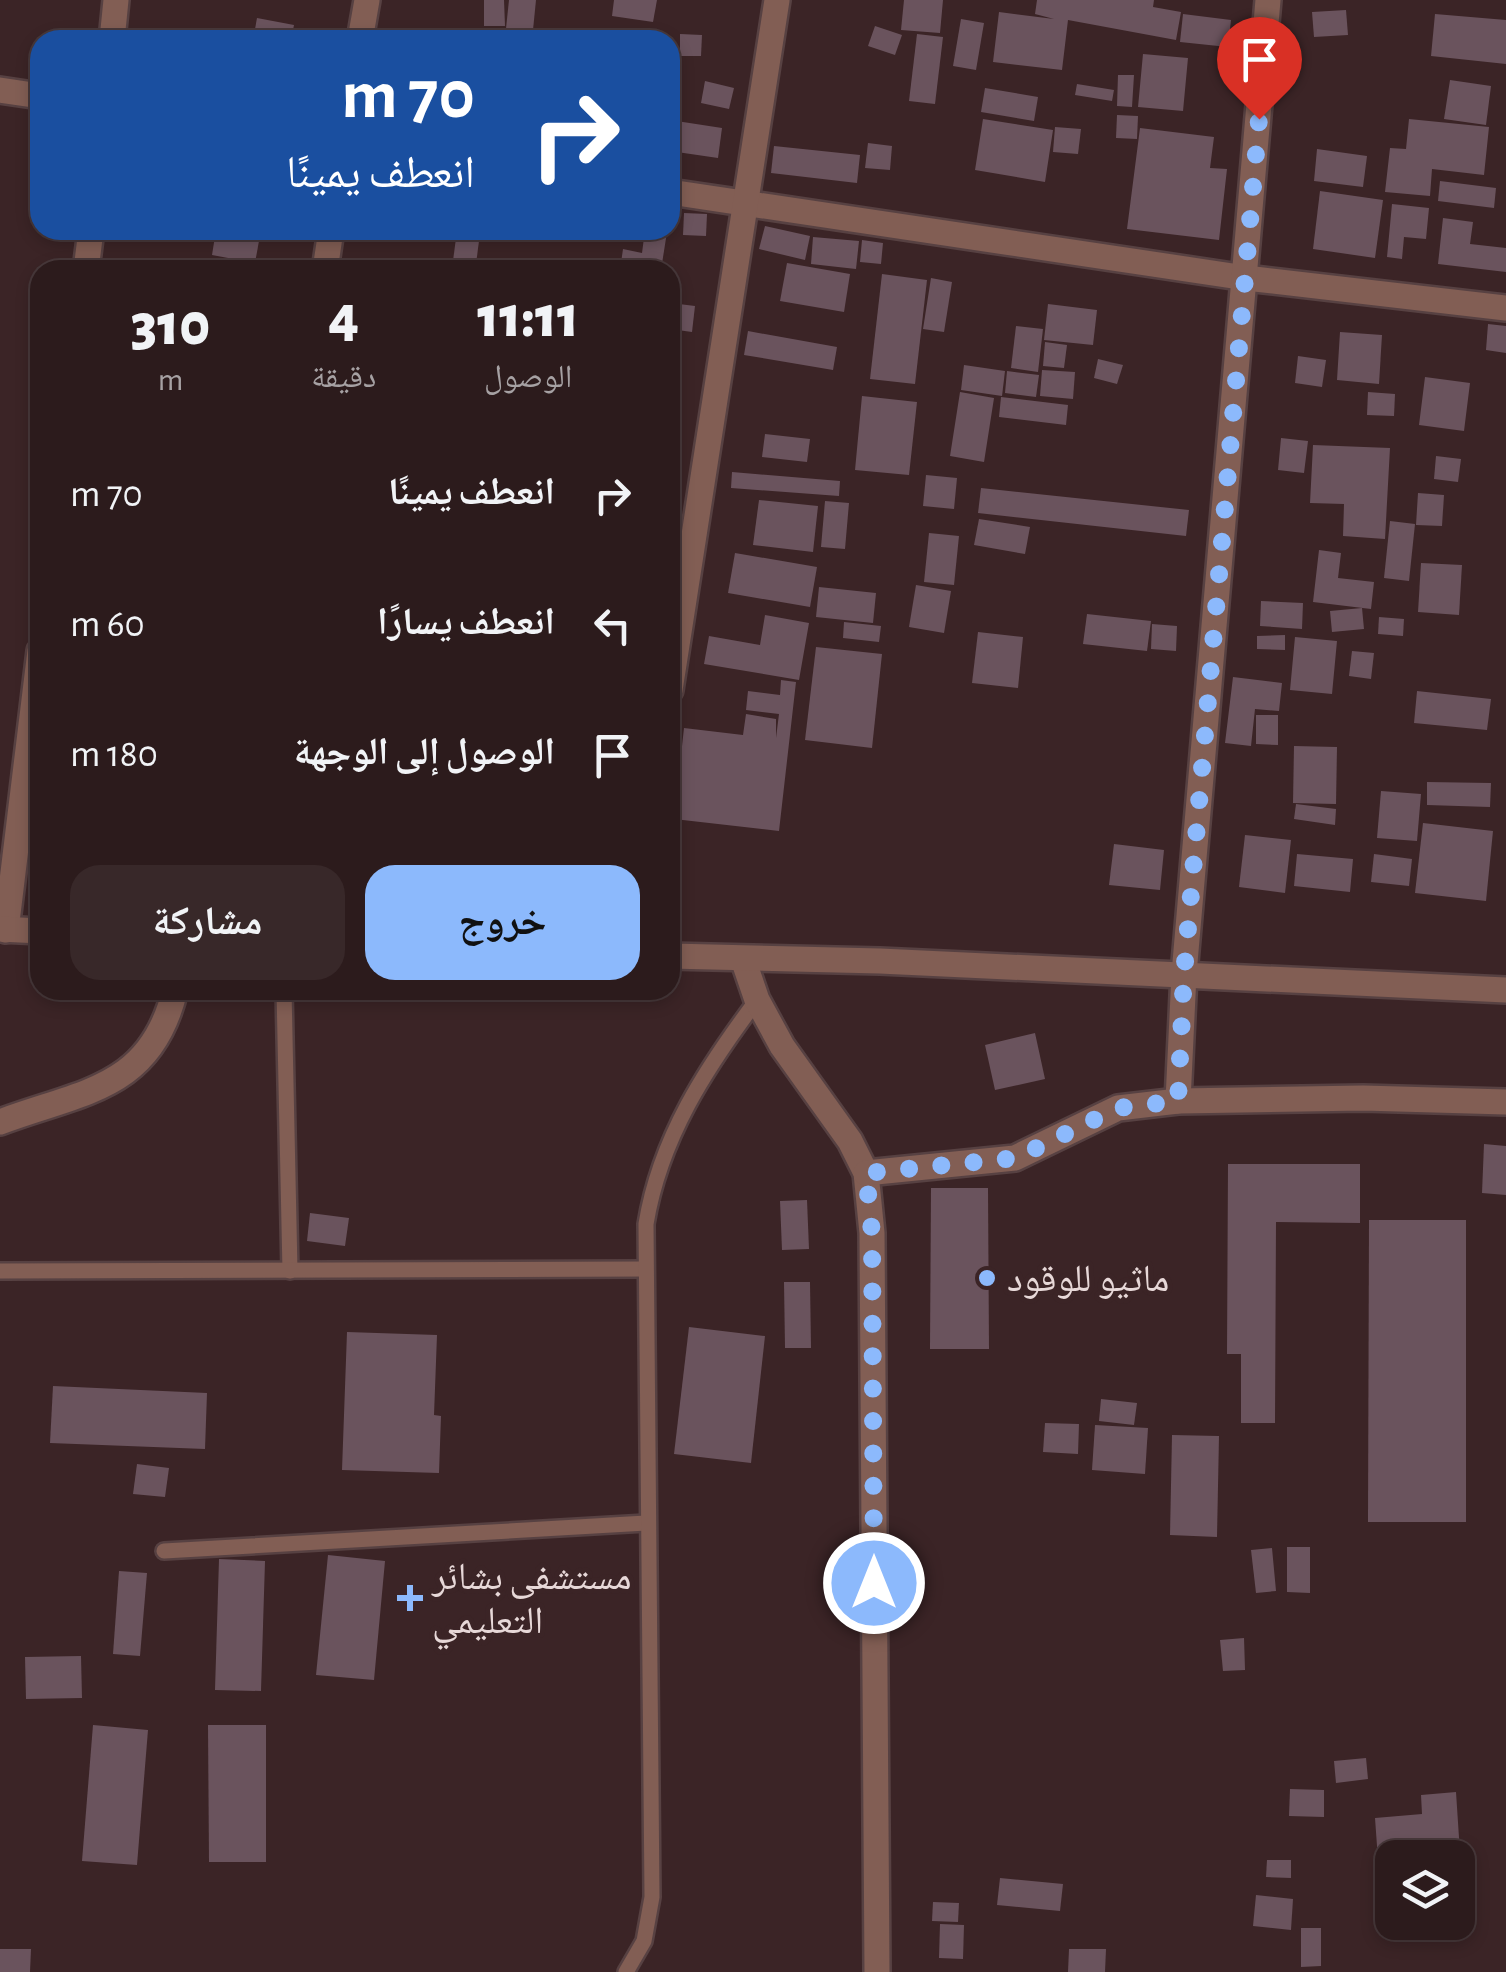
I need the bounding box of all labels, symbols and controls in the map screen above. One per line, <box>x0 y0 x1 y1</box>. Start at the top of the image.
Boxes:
pin <box>1217 17 1302 120</box>
icon: arrive <box>1232 32 1287 87</box>
text: 70 m <box>341 61 475 131</box>
icon: right <box>510 70 640 200</box>
text: انعطف يمينًا <box>286 151 475 196</box>
text: 4 <box>328 288 359 348</box>
text: 11:11 <box>477 288 579 348</box>
text: 310 <box>131 296 210 356</box>
text: دقيقة <box>311 361 376 393</box>
text: الوصول <box>484 361 572 393</box>
text: m <box>158 364 183 396</box>
icon: right <box>585 468 640 523</box>
text: انعطف يمينًا <box>388 474 555 512</box>
text: 70 m <box>70 476 143 514</box>
icon: left <box>585 598 640 653</box>
text: انعطف يسارًا <box>377 604 555 642</box>
text: 60 m <box>70 606 145 644</box>
icon: arrive <box>585 728 640 783</box>
text: الوصول إلى الوجهة <box>294 734 555 772</box>
text: 180 m <box>70 736 158 774</box>
button: مشاركة <box>70 865 345 980</box>
button: خروج <box>365 865 640 980</box>
place label: ماثيو للوقود <box>1007 1261 1169 1299</box>
marker: ماثيو للوقود <box>976 1267 998 1289</box>
position arrow <box>822 1531 926 1635</box>
place label: مستشفى بشائر التعليمي <box>431 1559 632 1650</box>
marker: مستشفى بشائر التعليمي <box>397 1585 423 1611</box>
map controls <box>1375 1840 1475 1940</box>
button: layers <box>1375 1840 1475 1940</box>

